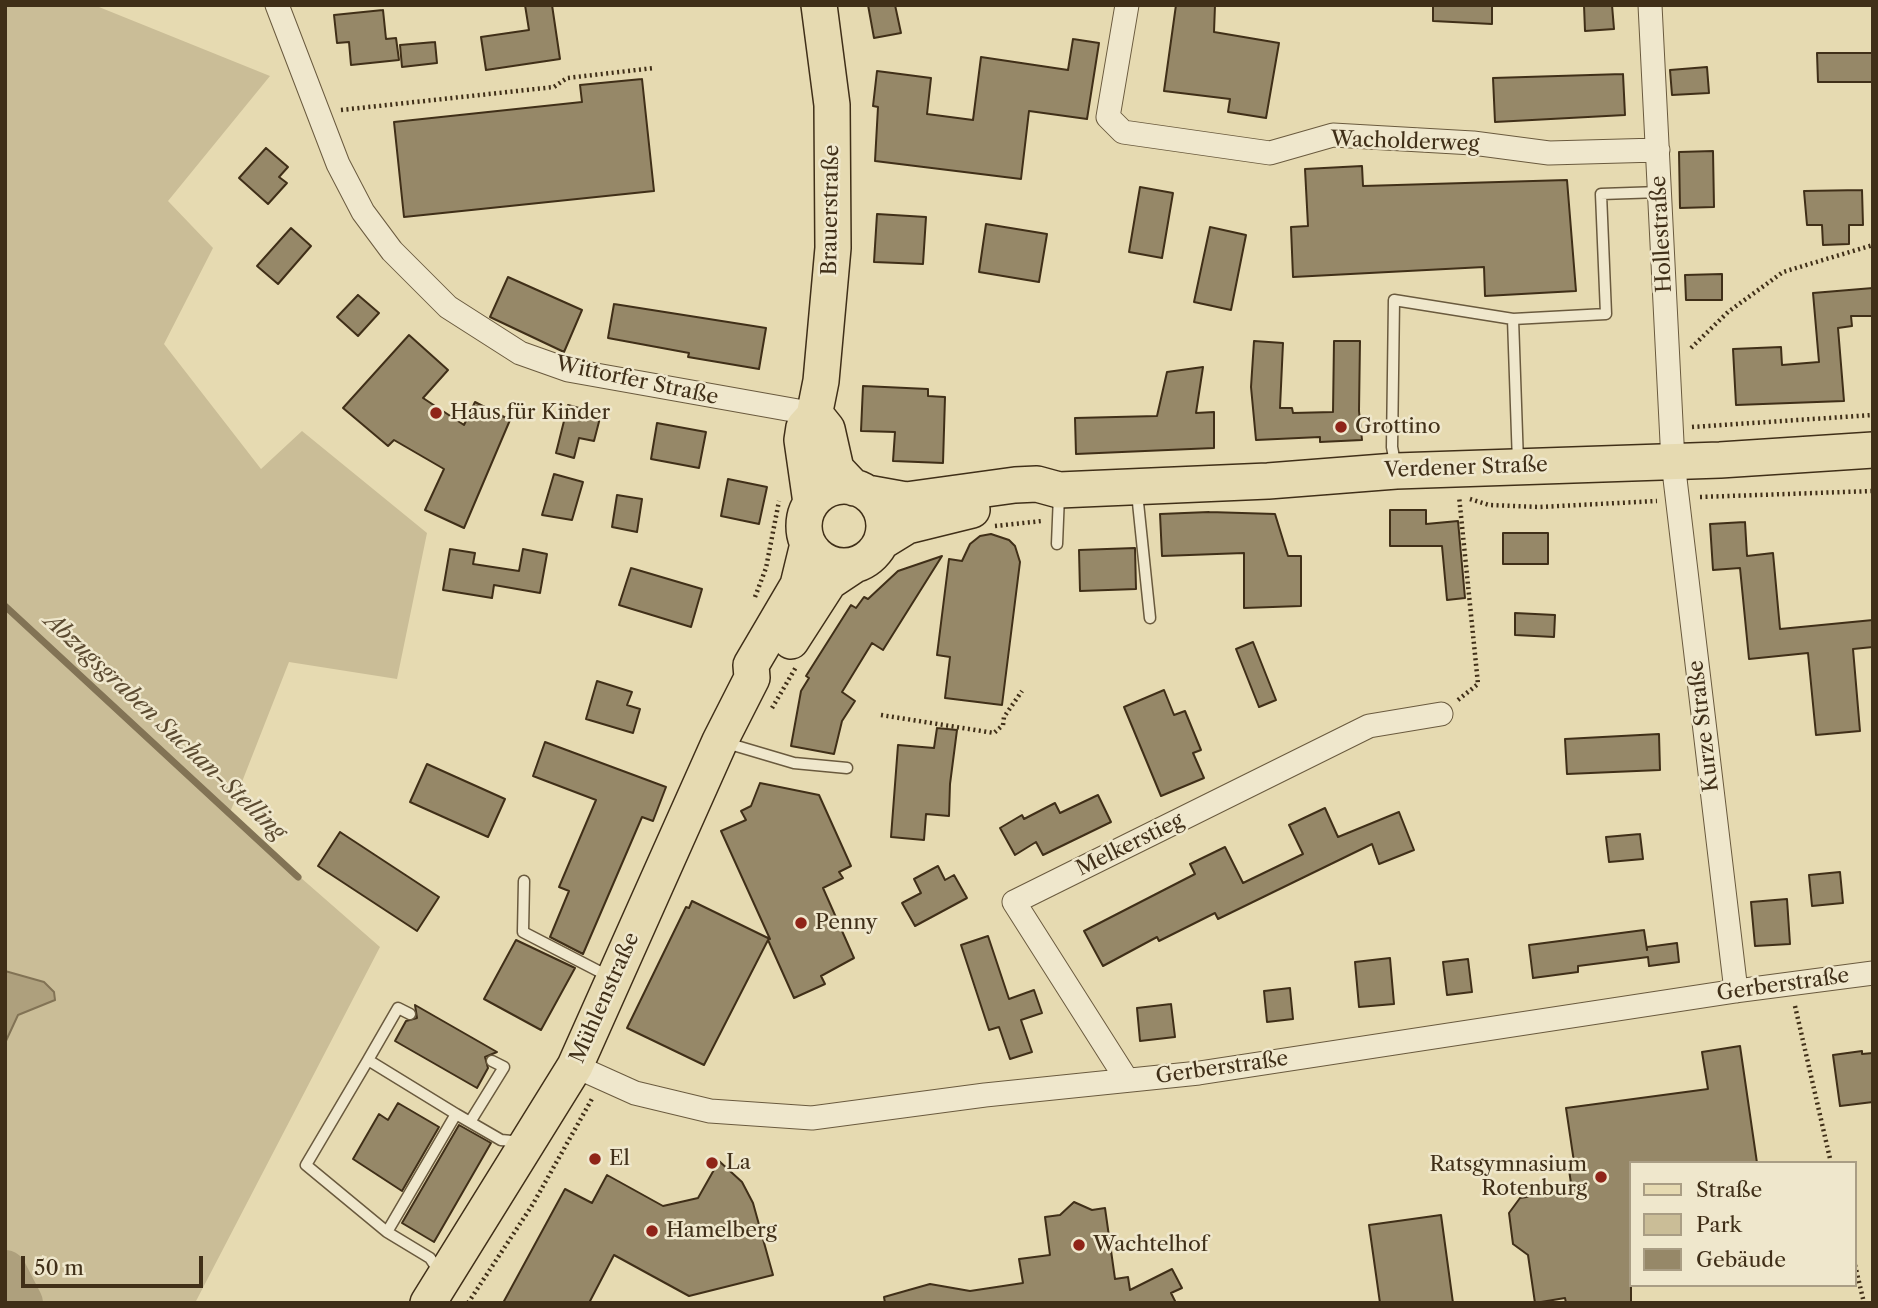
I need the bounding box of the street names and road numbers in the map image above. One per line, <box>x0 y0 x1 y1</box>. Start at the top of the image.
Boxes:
street label: Wacholderweg <box>1330 127 1480 157</box>
street label: Brauerstraße <box>817 145 845 275</box>
street label: Hollestraße <box>1646 175 1678 293</box>
street label: Wittorfer Straße <box>553 351 721 411</box>
street label: Verdener Straße <box>1384 453 1548 483</box>
street label: Kurze Straße <box>1683 659 1725 793</box>
street label: Melkerstieg <box>1072 808 1188 882</box>
street label: Mühlenstraße <box>565 929 645 1067</box>
street label: Gerberstraße <box>1715 963 1851 1007</box>
street label: Gerberstraße <box>1154 1046 1290 1090</box>

